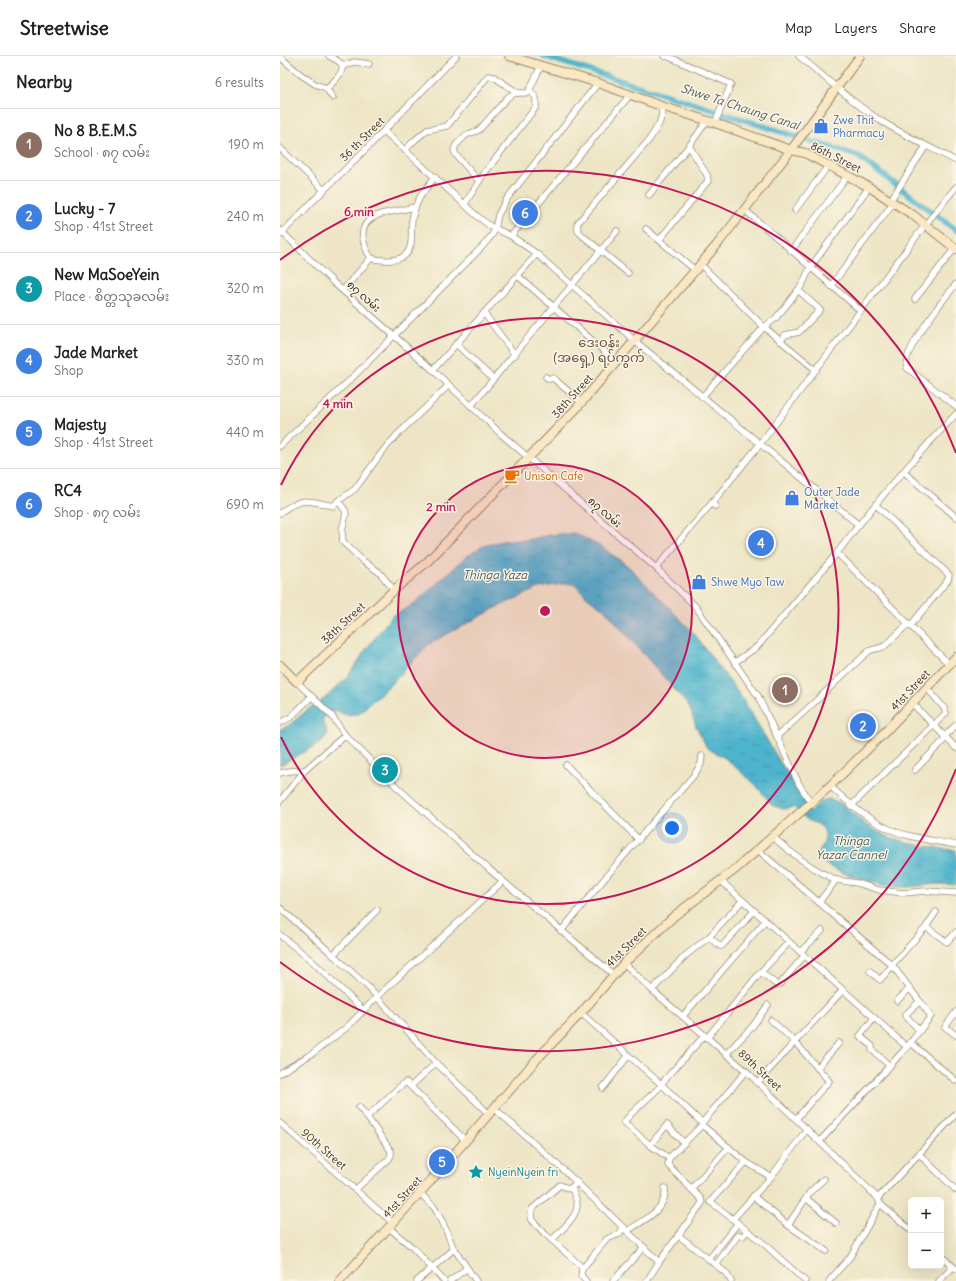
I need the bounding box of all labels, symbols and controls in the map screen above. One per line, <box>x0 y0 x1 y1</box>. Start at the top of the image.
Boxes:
text: Streetwise <box>20 16 109 40</box>
text: Map <box>785 19 812 37</box>
text: Layers <box>834 19 877 37</box>
text: Share <box>899 19 936 37</box>
text: Nearby <box>16 71 72 93</box>
text: 6 results <box>215 74 264 91</box>
water label: Shwe Ta Chaung Canal <box>679 80 804 133</box>
place label: Zwe Thit Pharmacy <box>833 113 884 140</box>
street label: 36 th Street <box>337 114 387 164</box>
shop icon: Zwe Thit Pharmacy <box>812 117 830 135</box>
text: No 8 B.E.M.S <box>54 121 137 140</box>
text: 1 <box>26 136 32 153</box>
text: 190 m <box>228 136 264 153</box>
street label: 86th Street <box>808 138 864 176</box>
text: School · ၈၇ လမ်း <box>54 144 150 161</box>
pin: 6 <box>512 198 538 228</box>
text: Lucky - 7 <box>54 199 115 218</box>
text: 6 min <box>344 204 374 219</box>
text: 2 <box>25 208 33 225</box>
text: 240 m <box>227 208 264 225</box>
text: Shop · 41st Street <box>54 218 153 235</box>
text: New MaSoeYein <box>54 265 159 284</box>
street label: ၈၇ လမ်း <box>343 277 384 316</box>
text: 3 <box>25 280 33 297</box>
text: 320 m <box>226 280 264 297</box>
text: Place · စိတ္တသုခလမ်း <box>54 288 169 305</box>
district label: ဒေးဝန်း (အရှေ့) ရပ်ကွက် <box>553 334 645 368</box>
text: Jade Market <box>54 343 138 362</box>
text: 4 <box>25 352 33 369</box>
text: 330 m <box>226 352 264 369</box>
text: Shop <box>54 362 83 379</box>
street label: 38th Street <box>549 371 596 421</box>
text: 4 min <box>323 396 353 411</box>
text: Majesty <box>54 415 106 434</box>
text: 5 <box>25 424 33 441</box>
text: 440 m <box>226 424 264 441</box>
text: Shop · 41st Street <box>54 434 153 451</box>
cafe icon: Unison Cafe <box>503 467 521 485</box>
place label: Unison Cafe <box>524 469 583 483</box>
text: RC4 <box>54 481 82 500</box>
place label: Outer Jade Market <box>804 485 860 512</box>
shop icon: Outer Jade Market <box>783 489 801 507</box>
street label: ၈၇ လမ်း <box>584 493 625 532</box>
text: 6 <box>25 496 33 513</box>
text: 690 m <box>226 496 264 513</box>
text: 2 min <box>426 499 456 514</box>
text: Shop · ၈၇ လမ်း <box>54 504 140 521</box>
pin: 4 <box>748 528 774 558</box>
water label: Thinga Yaza <box>463 567 528 582</box>
shop icon: Shwe Myo Taw <box>690 573 708 591</box>
place label: Shwe Myo Taw <box>711 575 785 589</box>
street label: 38th Street <box>318 599 368 647</box>
centre of rings <box>538 604 552 618</box>
street label: 41st Street <box>887 666 933 714</box>
pin: 1 <box>772 675 798 705</box>
pin: 2 <box>850 711 876 741</box>
pin: 3 <box>372 755 398 785</box>
your location <box>662 818 682 838</box>
water label: Thinga Yazar Cannel <box>816 833 889 862</box>
street label: 41st Street <box>603 924 649 970</box>
street label: 89th Street <box>735 1046 785 1094</box>
street label: 90th Street <box>298 1125 350 1173</box>
pin: 5 <box>429 1147 455 1177</box>
place icon: NyeinNyein fri <box>467 1163 485 1181</box>
place label: NyeinNyein fri <box>488 1165 558 1179</box>
street label: 41st Street <box>380 1173 425 1221</box>
map controls <box>908 1197 944 1269</box>
button: + <box>908 1197 944 1233</box>
button: − <box>908 1233 944 1269</box>

